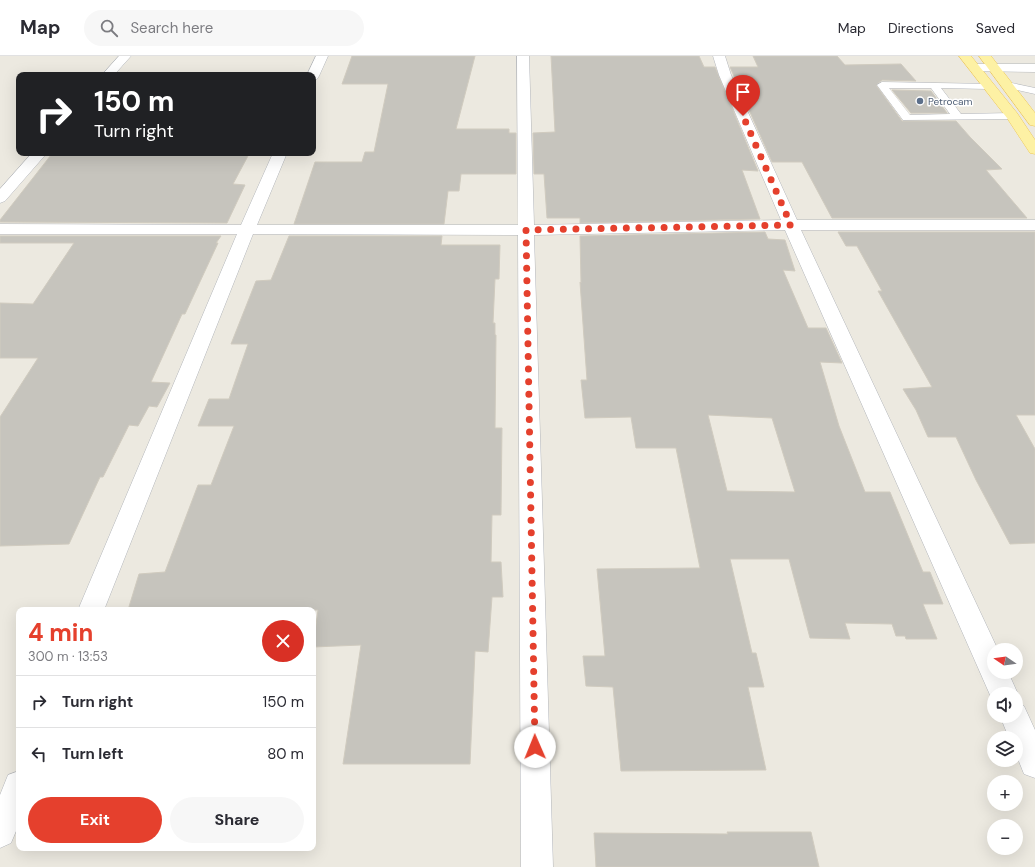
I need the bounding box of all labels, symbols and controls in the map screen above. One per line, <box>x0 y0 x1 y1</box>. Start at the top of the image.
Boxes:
search box <box>84 10 364 46</box>
text: Map <box>20 15 60 40</box>
icon: search <box>98 17 120 39</box>
text: Search here <box>130 18 213 38</box>
text: Map <box>838 19 866 37</box>
text: Directions <box>888 19 954 37</box>
text: Saved <box>976 19 1015 37</box>
pin <box>726 75 760 116</box>
icon: arrive <box>732 81 754 103</box>
text: 150 m <box>94 83 174 120</box>
icon: right <box>28 88 80 140</box>
place label: Petrocam <box>928 95 973 108</box>
marker: Petrocam <box>915 96 925 106</box>
text: Turn right <box>94 119 174 143</box>
text: 4 min <box>28 617 93 648</box>
button: close <box>262 620 304 662</box>
north arrow <box>987 643 1023 679</box>
map controls <box>987 643 1023 855</box>
text: 300 m · 13:53 <box>28 648 108 665</box>
button: sound <box>987 687 1023 723</box>
icon: right <box>28 691 50 713</box>
text: Turn right <box>62 692 133 712</box>
text: 150 m <box>263 692 304 712</box>
position arrow <box>514 726 556 768</box>
button: layers <box>987 731 1023 767</box>
icon: left <box>28 743 50 765</box>
text: Turn left <box>62 744 123 764</box>
text: 80 m <box>267 744 304 764</box>
button: + <box>987 775 1023 811</box>
button: Exit <box>28 797 162 843</box>
button: Share <box>170 797 304 843</box>
button: − <box>987 819 1023 855</box>

